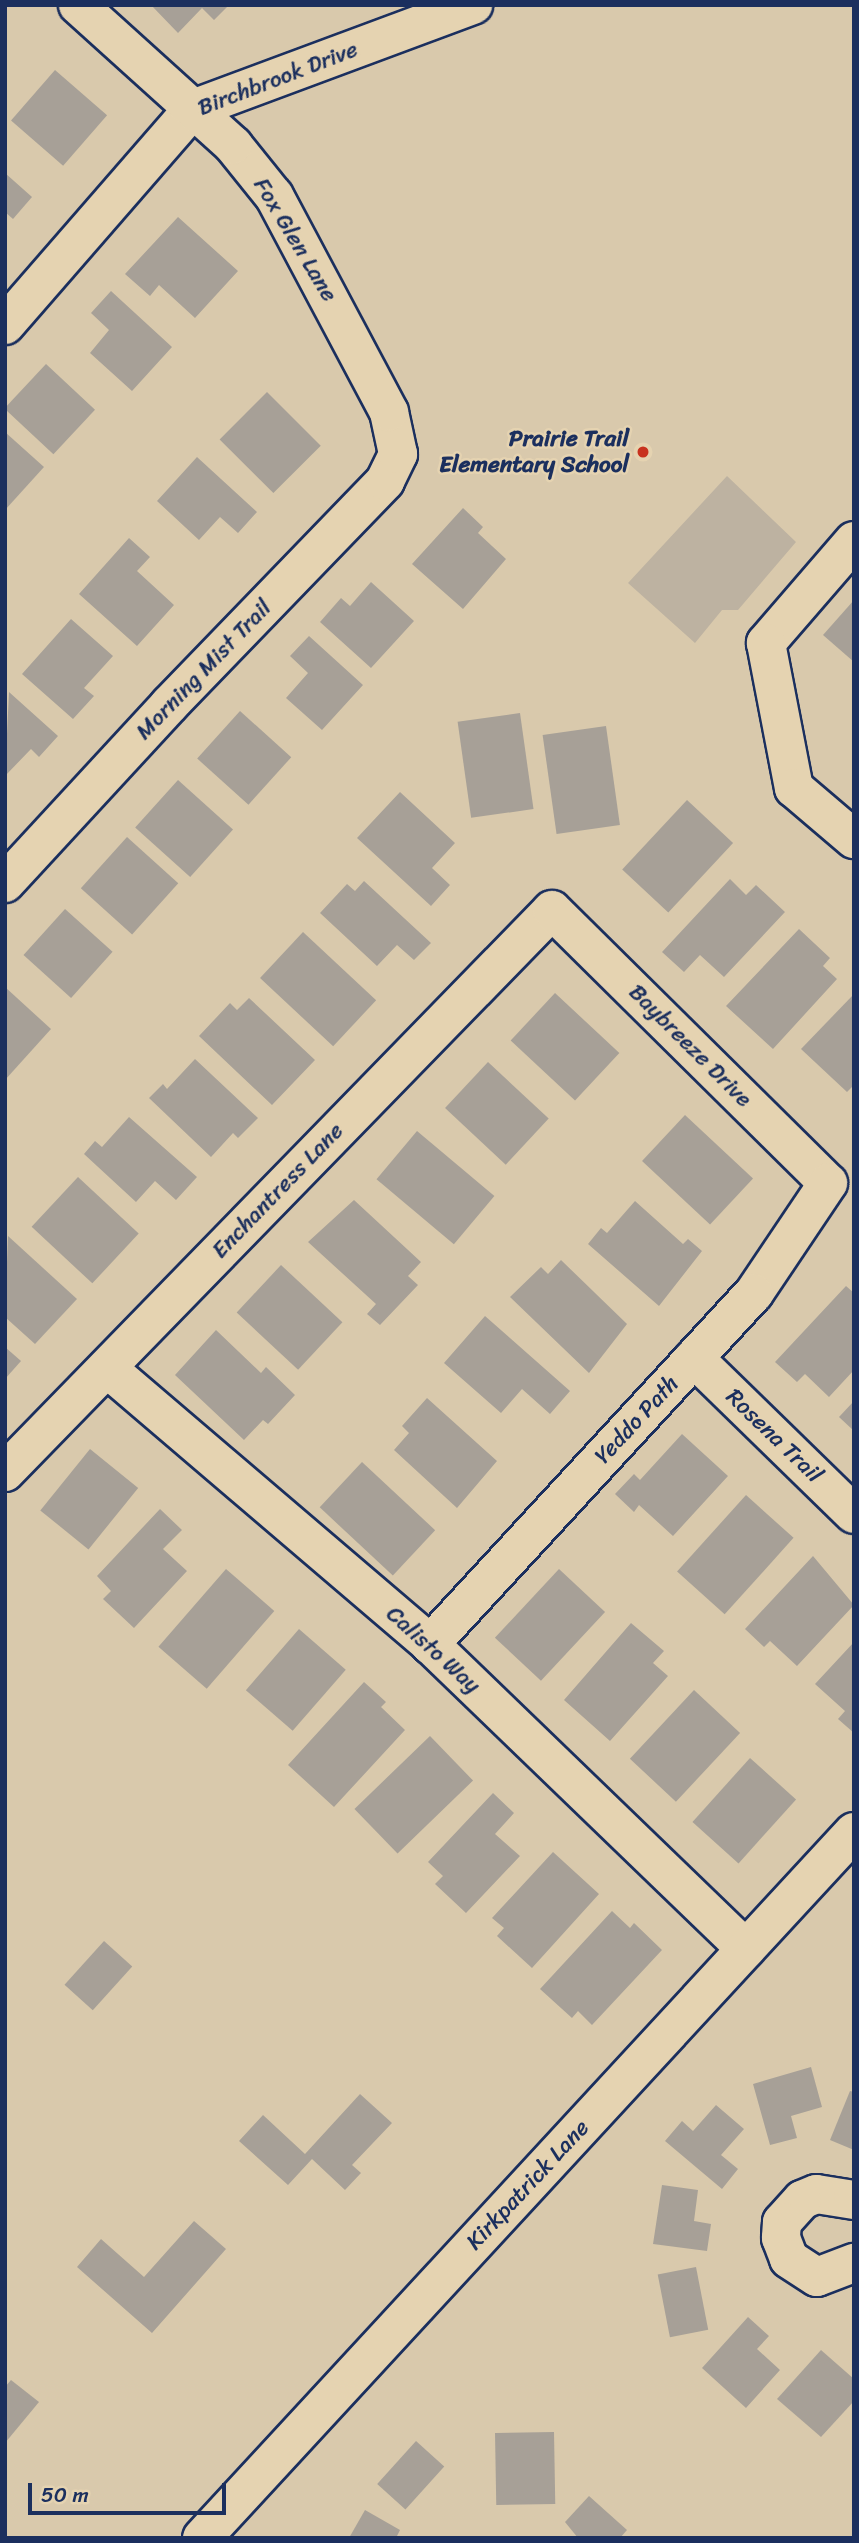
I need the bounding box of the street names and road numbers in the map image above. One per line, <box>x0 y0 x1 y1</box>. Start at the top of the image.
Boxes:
street label: Birchbrook Drive <box>194 36 362 122</box>
street label: Fox Glen Lane <box>247 173 343 307</box>
street label: Morning Mist Trail <box>130 594 278 746</box>
street label: Baybreeze Drive <box>622 978 758 1114</box>
street label: Enchantress Lane <box>206 1118 350 1264</box>
street label: Yeddo Path <box>589 1370 685 1470</box>
street label: Rosena Trail <box>720 1384 828 1488</box>
street label: Calisto Way <box>380 1601 486 1699</box>
street label: Kirkpatrick Lane <box>461 2114 595 2256</box>

